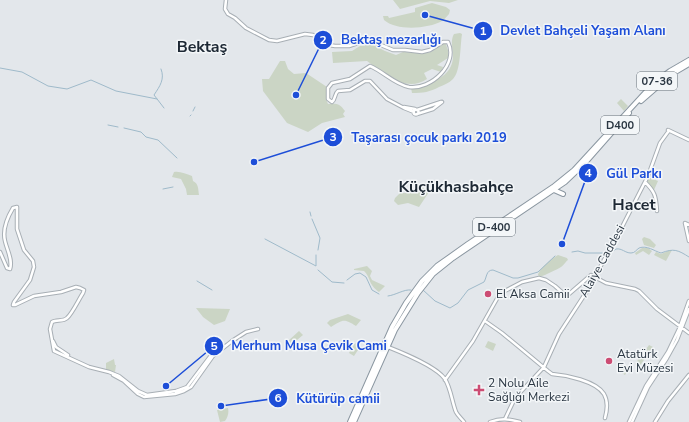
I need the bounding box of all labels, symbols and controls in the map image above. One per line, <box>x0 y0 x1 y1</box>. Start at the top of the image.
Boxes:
callout: Devlet Bahçeli Yaşam Alanı <box>473 18 674 43</box>
text: Devlet Bahçeli Yaşam Alanı <box>500 22 666 40</box>
text: 1 <box>479 23 487 39</box>
callout: Bektaş mezarlığı <box>313 27 449 52</box>
text: Bektaş mezarlığı <box>341 31 441 49</box>
text: 2 <box>319 32 327 48</box>
district label: Bektaş <box>177 36 228 58</box>
road number: 07-36 <box>637 72 677 90</box>
road number: D400 <box>601 116 639 134</box>
callout: Taşarası çocuk parkı 2019 <box>323 125 514 150</box>
text: 3 <box>329 129 337 145</box>
text: Taşarası çocuk parkı 2019 <box>351 129 507 147</box>
callout: Gül Parkı <box>578 160 669 185</box>
text: 4 <box>584 165 592 181</box>
text: Gül Parkı <box>606 165 662 183</box>
district label: Küçükhasbahçe <box>399 176 514 198</box>
district label: Hacet <box>612 194 657 216</box>
road number: D-400 <box>473 218 515 236</box>
street label: Alaiye Caddesi <box>576 222 628 300</box>
place label: El Aksa Camii <box>496 286 570 302</box>
marker: El Aksa Camii <box>483 289 493 299</box>
callout: Merhum Musa Çevik Cami <box>204 333 395 358</box>
text: Merhum Musa Çevik Cami <box>231 337 387 355</box>
text: 5 <box>210 338 218 354</box>
place label: Atatürk Evi Müzesi <box>617 346 673 376</box>
marker: Atatürk Evi Müzesi <box>604 356 614 366</box>
place label: 2 Nolu Aile Sağlığı Merkezi <box>488 375 570 405</box>
marker: 2 Nolu Aile Sağlığı Merkezi <box>473 384 485 396</box>
callout: Kütürüp camii <box>268 386 387 411</box>
text: 6 <box>274 390 282 406</box>
text: Kütürüp camii <box>296 390 380 408</box>

